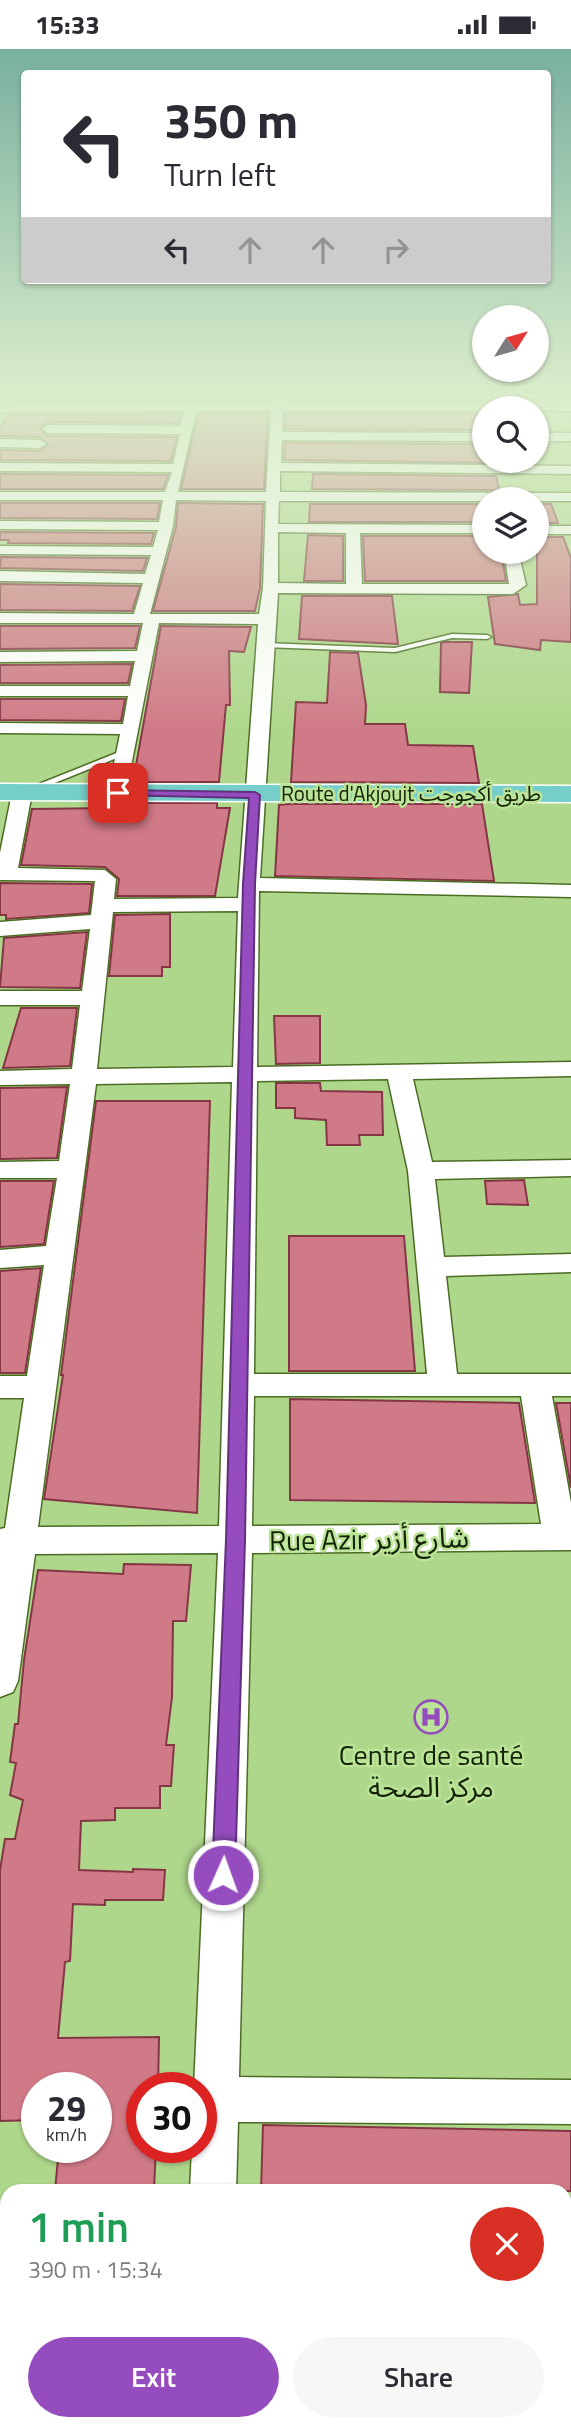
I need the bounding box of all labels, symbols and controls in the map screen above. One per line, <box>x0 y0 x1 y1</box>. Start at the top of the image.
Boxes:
text: 15:33 <box>35 5 100 44</box>
text: 350 m <box>164 82 298 157</box>
icon: left <box>49 98 140 189</box>
text: Turn left <box>164 150 276 198</box>
icon: left <box>158 231 196 269</box>
icon: ahead <box>231 231 269 269</box>
icon: ahead <box>304 231 342 269</box>
icon: right <box>377 231 415 269</box>
north arrow <box>472 305 550 381</box>
map controls <box>472 305 549 564</box>
button: search <box>472 396 549 473</box>
button: layers <box>472 487 549 564</box>
pin <box>88 763 148 823</box>
icon: arrive <box>99 774 137 812</box>
street label: Route d'Akjoujt طريق أكجوجت <box>281 777 541 809</box>
street label: Rue Azir شارع أزير <box>269 1515 469 1562</box>
hospital icon: Centre de santé مركز الصحة <box>412 1698 450 1736</box>
place label: Centre de santé مركز الصحة <box>339 1733 523 1808</box>
position arrow <box>186 1838 260 1912</box>
speed limit sign: 30 <box>126 2072 217 2163</box>
text: 29 <box>47 2081 86 2135</box>
text: km/h <box>46 2121 87 2148</box>
text: 1 min <box>28 2194 129 2258</box>
button: close <box>470 2207 544 2281</box>
text: 390 m · 15:34 <box>28 2252 163 2287</box>
button: Exit <box>28 2337 279 2417</box>
button: Share <box>293 2337 544 2417</box>

